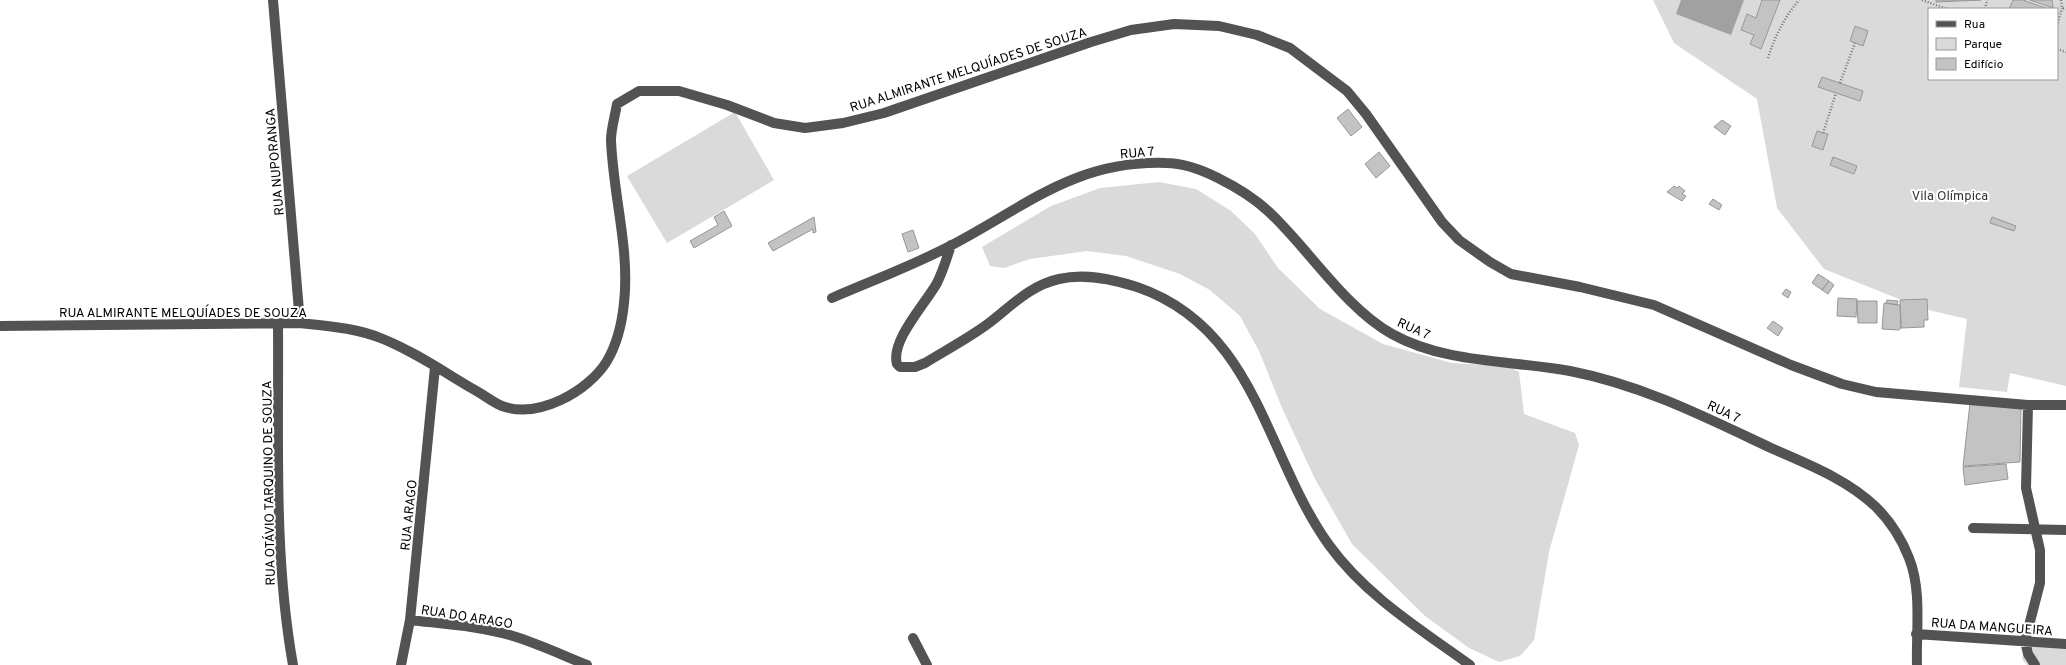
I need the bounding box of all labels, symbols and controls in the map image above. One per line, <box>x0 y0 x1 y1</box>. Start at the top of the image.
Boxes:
legend <box>1928 8 2058 80</box>
text: Rua <box>1964 17 1985 33</box>
street label: RUA ALMIRANTE MELQUÍADES DE SOUZA <box>848 23 1089 117</box>
text: Parque <box>1964 37 2002 53</box>
text: Edifício <box>1964 57 2004 73</box>
street label: RUA NUPORANGA <box>263 107 289 216</box>
street label: RUA 7 <box>1119 144 1155 163</box>
park label: Vila Olímpica <box>1912 189 1988 205</box>
street label: RUA ALMIRANTE MELQUÍADES DE SOUZA <box>59 304 307 322</box>
street label: RUA 7 <box>1394 315 1432 344</box>
street label: RUA OTÁVIO TARQUINO DE SOUZA <box>258 380 280 586</box>
street label: RUA 7 <box>1704 398 1742 427</box>
street label: RUA ARAGO <box>398 479 422 552</box>
street label: RUA DO ARAGO <box>420 603 514 633</box>
street label: RUA DA MANGUEIRA <box>1930 616 2054 640</box>

